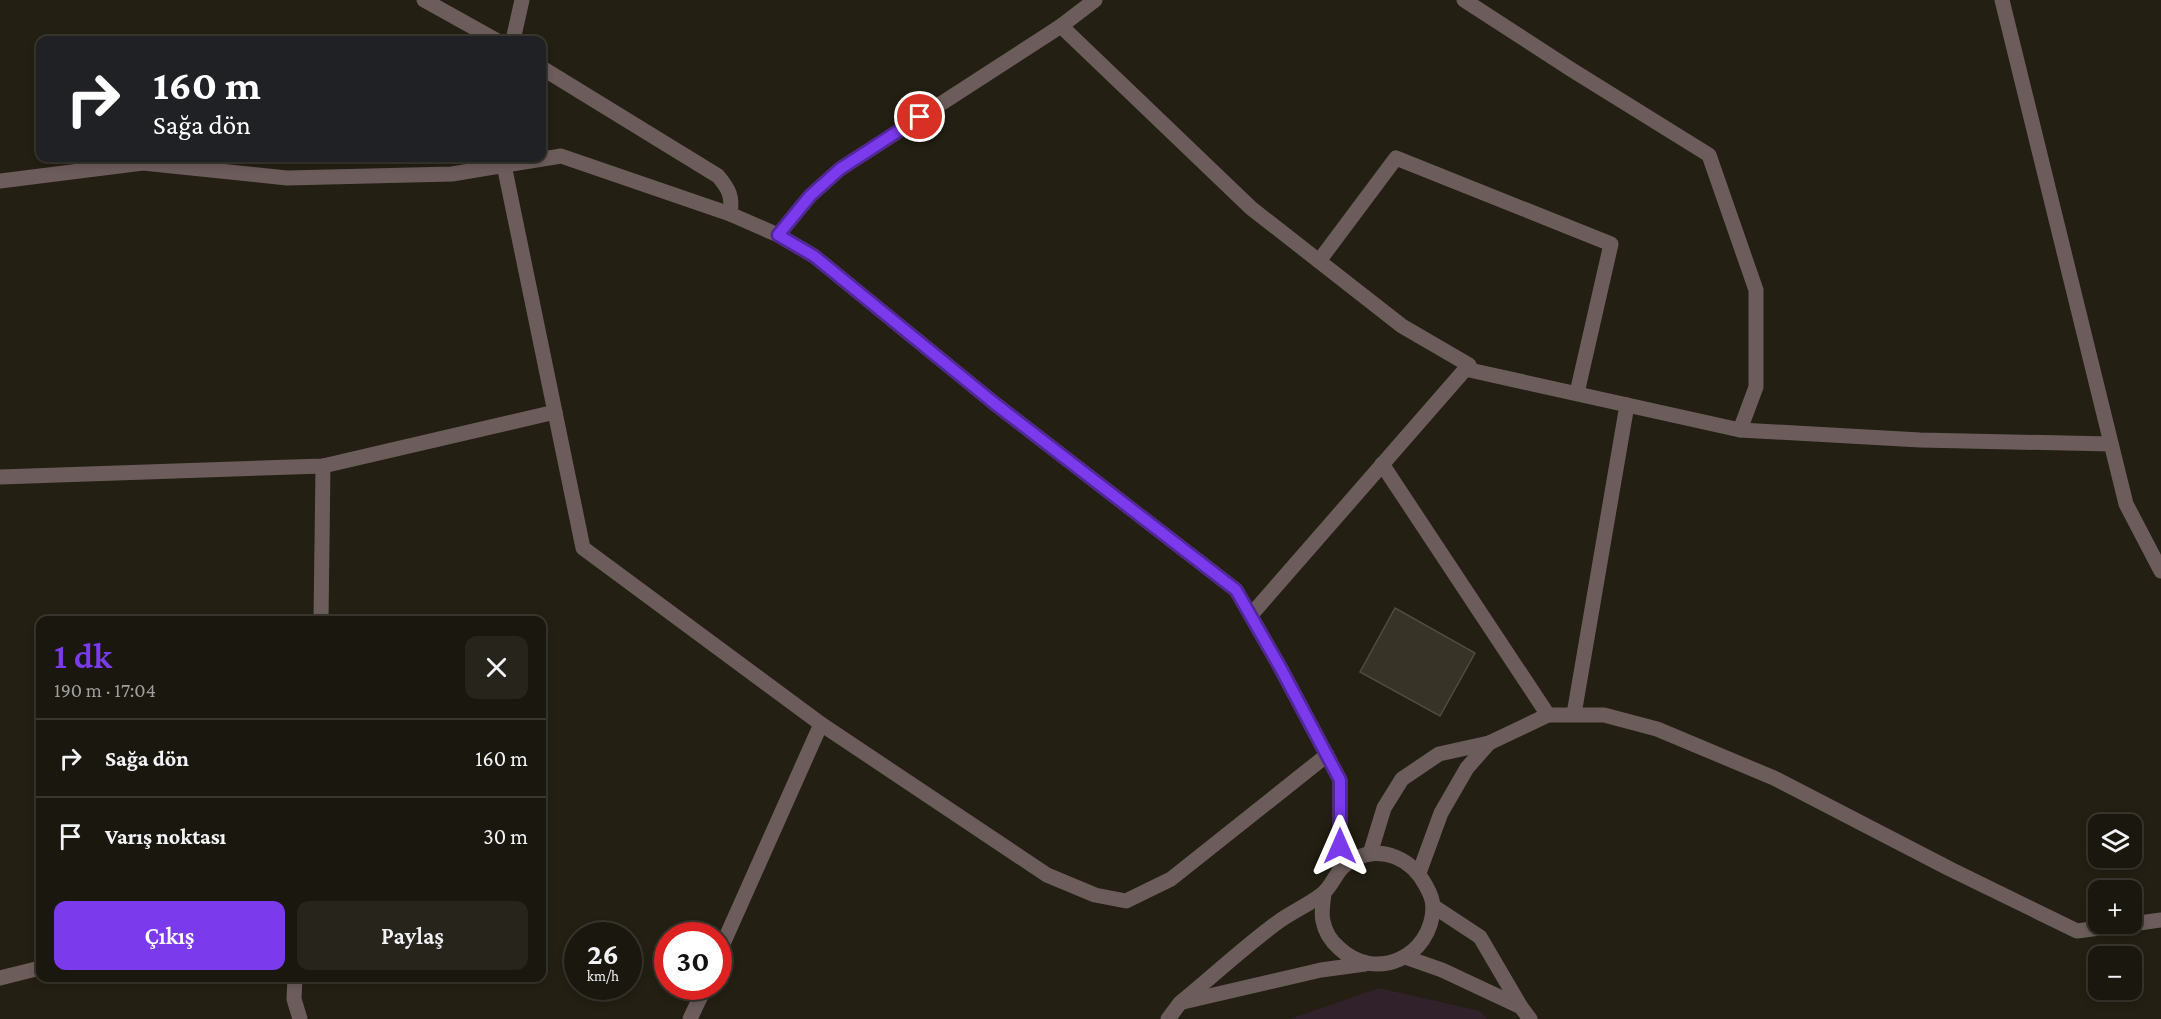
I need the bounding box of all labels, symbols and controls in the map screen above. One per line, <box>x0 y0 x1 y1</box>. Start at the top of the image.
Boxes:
icon: right <box>54 60 132 138</box>
text: 160 m <box>153 61 261 108</box>
pin <box>894 91 945 142</box>
icon: arrive <box>903 100 936 133</box>
text: Sağa dön <box>153 110 251 140</box>
text: 1 dk <box>54 636 112 676</box>
button: close <box>465 636 528 699</box>
text: 190 m · 17:04 <box>54 679 156 701</box>
icon: right <box>54 742 87 775</box>
text: Sağa dön <box>105 746 189 771</box>
text: 160 m <box>475 746 528 771</box>
position arrow <box>1308 814 1372 878</box>
map controls <box>2088 814 2142 1000</box>
button: layers <box>2088 814 2142 868</box>
icon: arrive <box>54 820 87 853</box>
text: Varış noktası <box>105 824 226 849</box>
text: 30 m <box>483 824 528 849</box>
button: + <box>2088 880 2142 934</box>
button: Çıkış <box>54 901 285 970</box>
button: Paylaş <box>297 901 528 970</box>
speed limit sign: 30 <box>654 922 732 1000</box>
text: 26 <box>587 937 619 970</box>
button: − <box>2088 946 2142 1000</box>
text: km/h <box>587 968 619 984</box>

